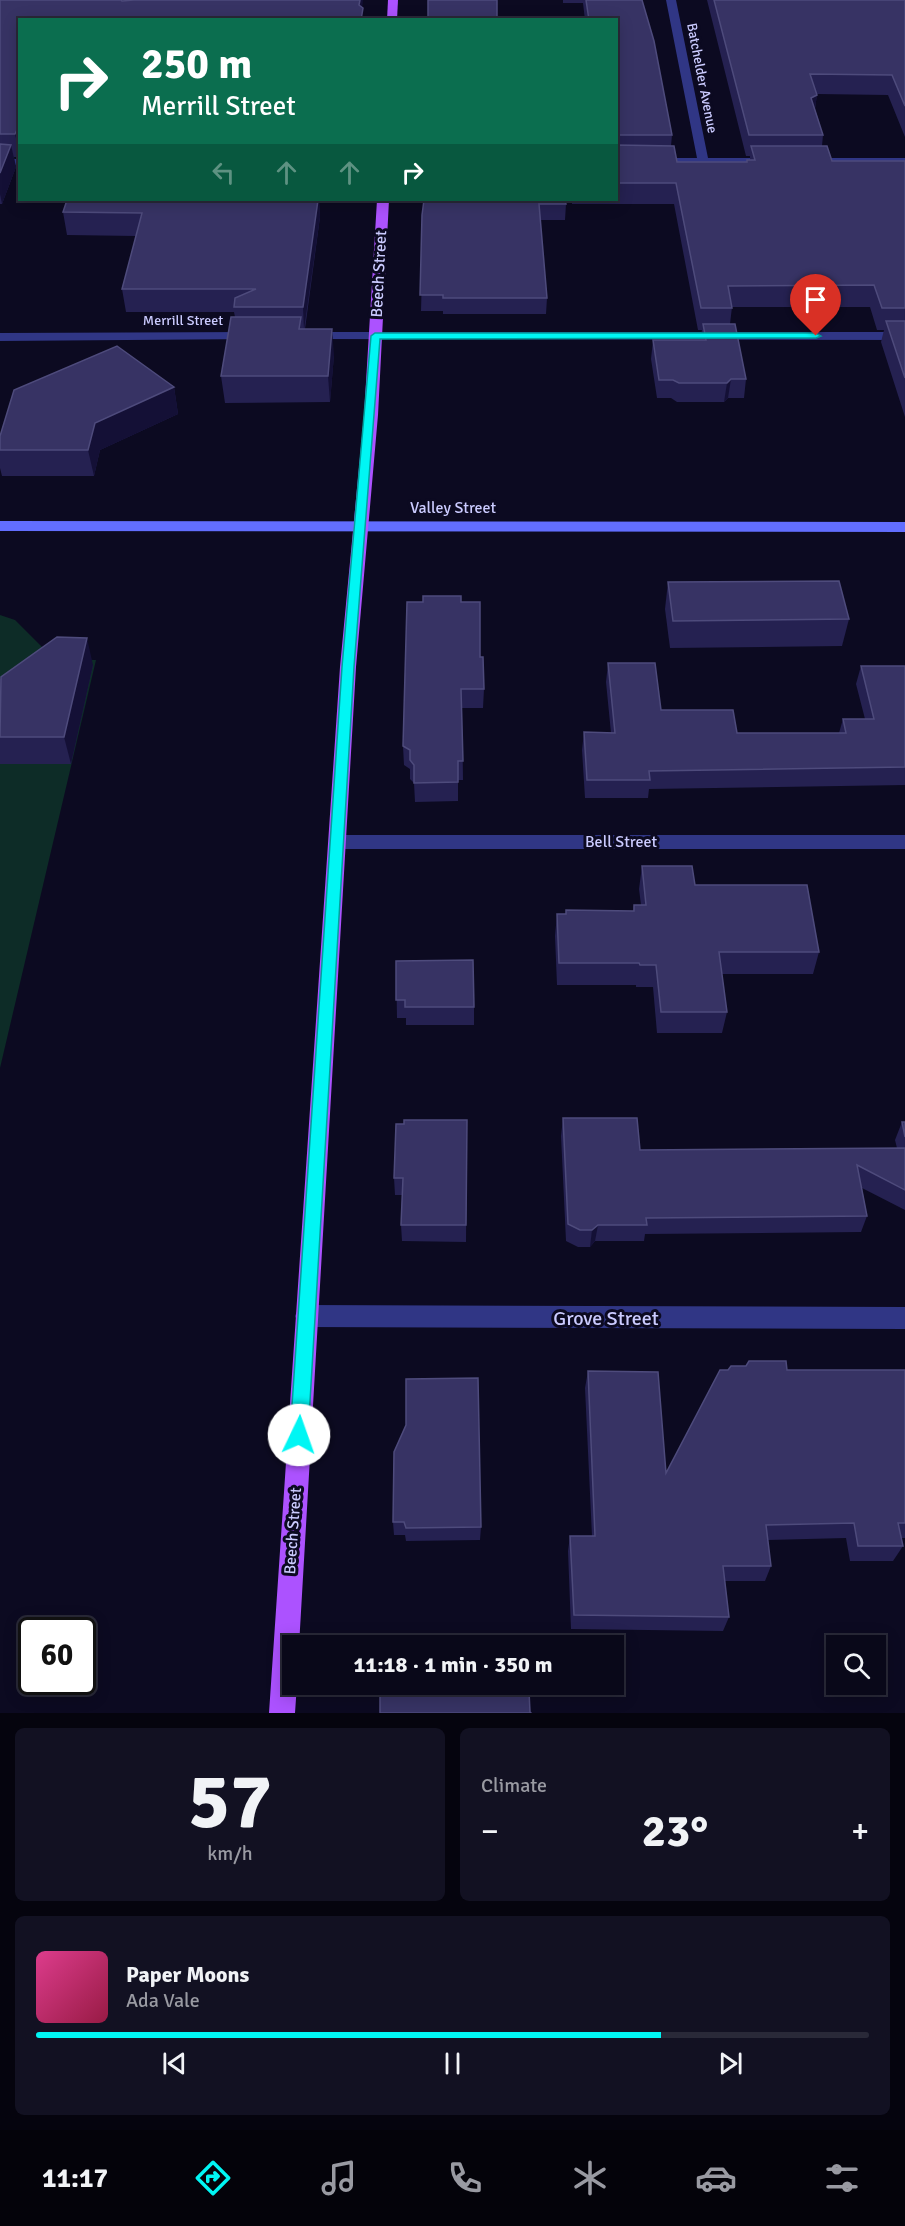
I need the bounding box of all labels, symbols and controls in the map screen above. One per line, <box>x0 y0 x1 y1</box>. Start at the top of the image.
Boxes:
street label: Batchelder Avenue <box>683 21 721 135</box>
text: 250 m <box>141 39 252 90</box>
icon: right <box>42 42 120 120</box>
text: Merrill Street <box>141 90 296 123</box>
icon: left <box>207 156 240 189</box>
icon: ahead <box>270 156 303 189</box>
icon: ahead <box>333 156 366 189</box>
icon: right <box>396 156 429 189</box>
street label: Beech Street <box>367 230 391 318</box>
pin <box>790 274 841 336</box>
icon: arrive <box>799 283 832 316</box>
street label: Merrill Street <box>143 312 223 329</box>
street label: Valley Street <box>410 498 497 518</box>
street label: Bell Street <box>585 832 657 852</box>
street label: Grove Street <box>553 1306 659 1331</box>
position arrow <box>267 1403 331 1467</box>
street label: Beech Street <box>280 1486 306 1575</box>
speed limit sign: 60 <box>18 1617 96 1695</box>
map controls <box>826 1635 886 1695</box>
button: search <box>826 1635 886 1695</box>
text: 11:18 · 1 min · 350 m <box>353 1651 553 1678</box>
text: 57 <box>188 1754 272 1850</box>
text: Climate <box>481 1773 547 1798</box>
text: 23° <box>642 1804 708 1859</box>
text: − <box>481 1811 499 1852</box>
text: + <box>851 1811 869 1852</box>
text: km/h <box>207 1841 253 1866</box>
text: Paper Moons <box>126 1961 249 1988</box>
text: Ada Vale <box>126 1988 200 2013</box>
icon: previous <box>158 2047 191 2080</box>
icon: pause <box>436 2047 469 2080</box>
icon: next <box>714 2047 747 2080</box>
icon: directions <box>192 2157 234 2199</box>
icon: music <box>318 2157 360 2199</box>
icon: phone <box>444 2157 486 2199</box>
icon: climate <box>569 2157 611 2199</box>
icon: car <box>695 2157 737 2199</box>
icon: filters <box>821 2157 863 2199</box>
text: 11:17 <box>42 2162 108 2195</box>

